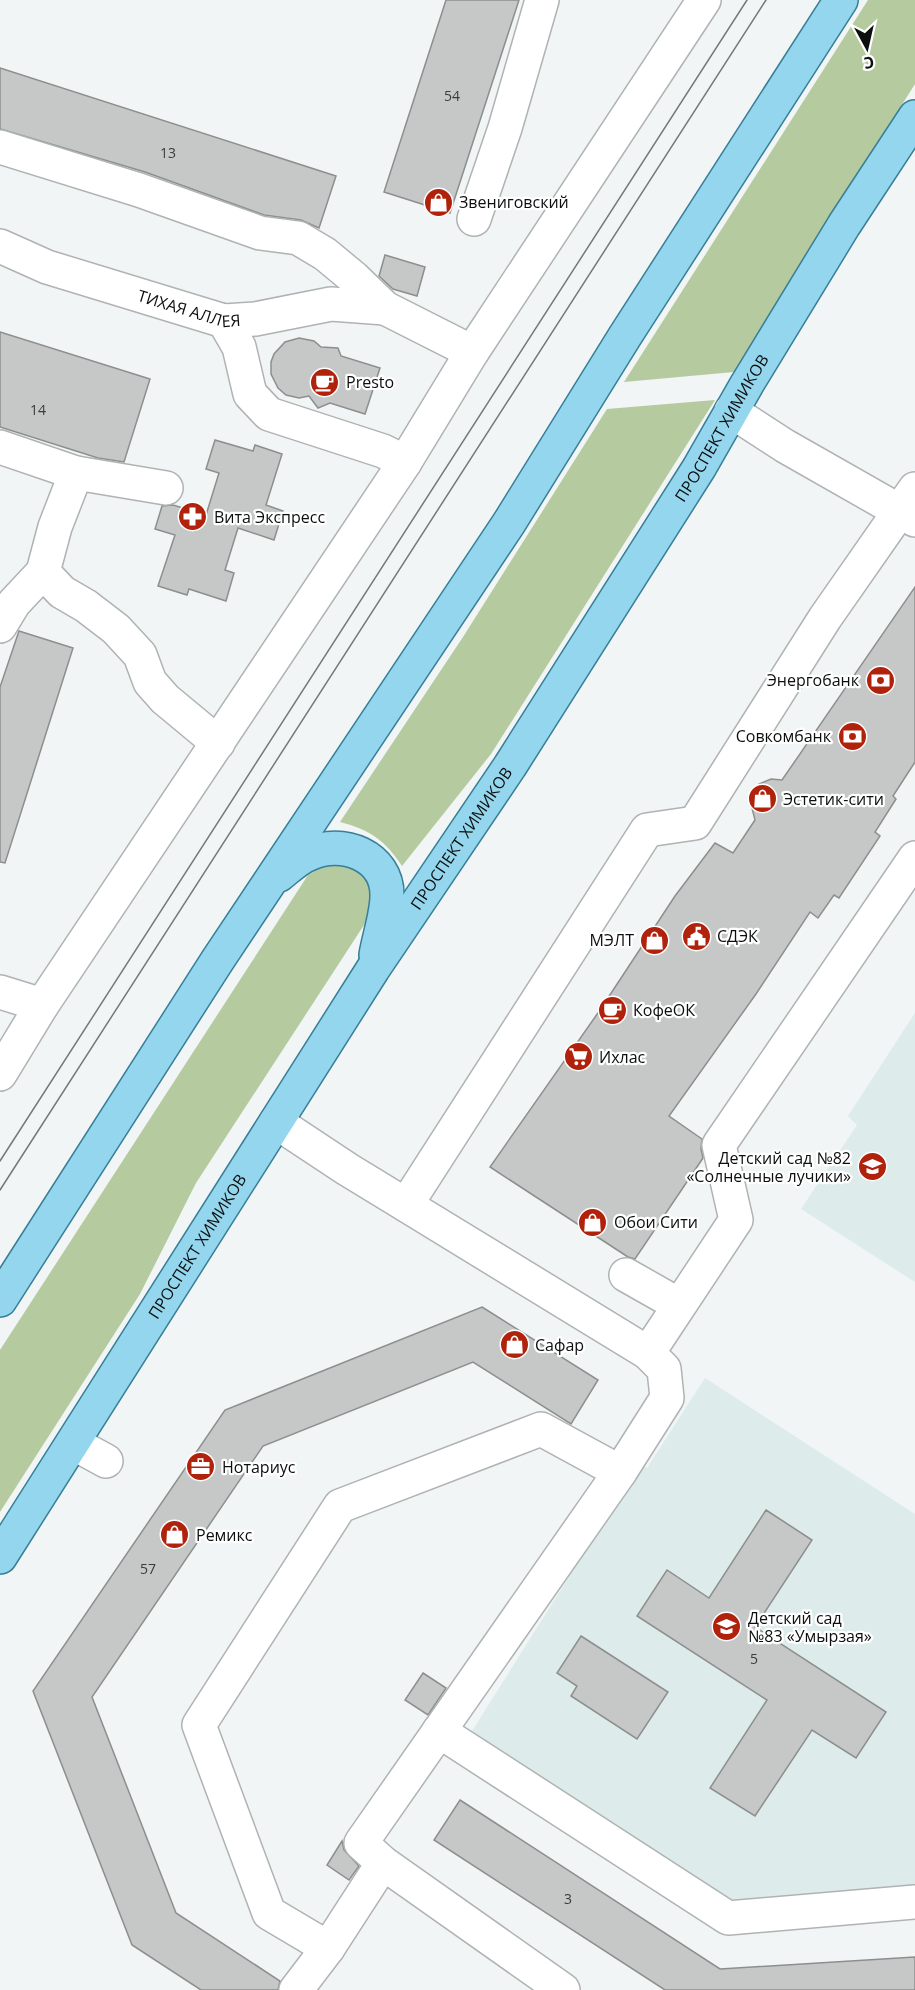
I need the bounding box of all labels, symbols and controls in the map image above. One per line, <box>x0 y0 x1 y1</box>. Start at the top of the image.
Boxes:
north arrow <box>837 18 897 78</box>
text: С <box>863 51 876 74</box>
house number: 54 <box>444 86 460 105</box>
house number: 13 <box>160 143 176 162</box>
shop icon: Звениговский <box>422 186 454 218</box>
place label: Звениговский <box>459 191 569 213</box>
street label: ТИХАЯ АЛЛЕЯ <box>135 284 241 332</box>
street label: ПРОСПЕКТ ХИМИКОВ <box>669 350 774 506</box>
cafe icon: Presto <box>309 366 341 398</box>
place label: Presto <box>346 371 394 393</box>
house number: 14 <box>30 400 46 419</box>
pharmacy icon: Вита Экспресс <box>177 501 209 533</box>
place label: Вита Экспресс <box>214 506 325 528</box>
bank icon: Энергобанк <box>864 664 896 696</box>
place label: Энергобанк <box>767 669 860 691</box>
bank icon: Совкомбанк <box>836 720 868 752</box>
place label: Совкомбанк <box>736 725 832 747</box>
street label: ПРОСПЕКТ ХИМИКОВ <box>405 763 517 914</box>
shop icon: Эстетик-сити <box>746 783 778 815</box>
place label: Эстетик-сити <box>783 788 884 810</box>
public building icon: СДЭК <box>680 920 712 952</box>
shop icon: МЭЛТ <box>639 924 671 956</box>
place label: СДЭК <box>717 925 758 947</box>
place label: МЭЛТ <box>589 929 634 951</box>
cafe icon: КофеОК <box>596 994 628 1026</box>
place label: КофеОК <box>633 999 695 1021</box>
supermarket icon: Ихлас <box>562 1041 594 1073</box>
place label: Ихлас <box>599 1046 646 1068</box>
place label: Детский сад №82 «Солнечные лучики» <box>686 1147 851 1187</box>
school or university icon: Детский сад №82 «Солнечные лучики» <box>856 1151 888 1183</box>
street label: ПРОСПЕКТ ХИМИКОВ <box>143 1170 251 1323</box>
shop icon: Обои Сити <box>577 1206 609 1238</box>
place label: Обои Сити <box>614 1211 698 1233</box>
shop icon: Сафар <box>498 1329 530 1361</box>
place label: Сафар <box>535 1334 584 1356</box>
office icon: Нотариус <box>185 1451 217 1483</box>
place label: Нотариус <box>222 1456 296 1478</box>
shop icon: Ремикс <box>159 1519 191 1551</box>
place label: Ремикс <box>196 1524 253 1546</box>
house number: 57 <box>140 1559 156 1578</box>
place label: Детский сад №83 «Умырзая» <box>748 1607 872 1647</box>
school or university icon: Детский сад №83 «Умырзая» <box>711 1611 743 1643</box>
house number: 5 <box>750 1649 758 1668</box>
house number: 3 <box>564 1889 572 1908</box>

